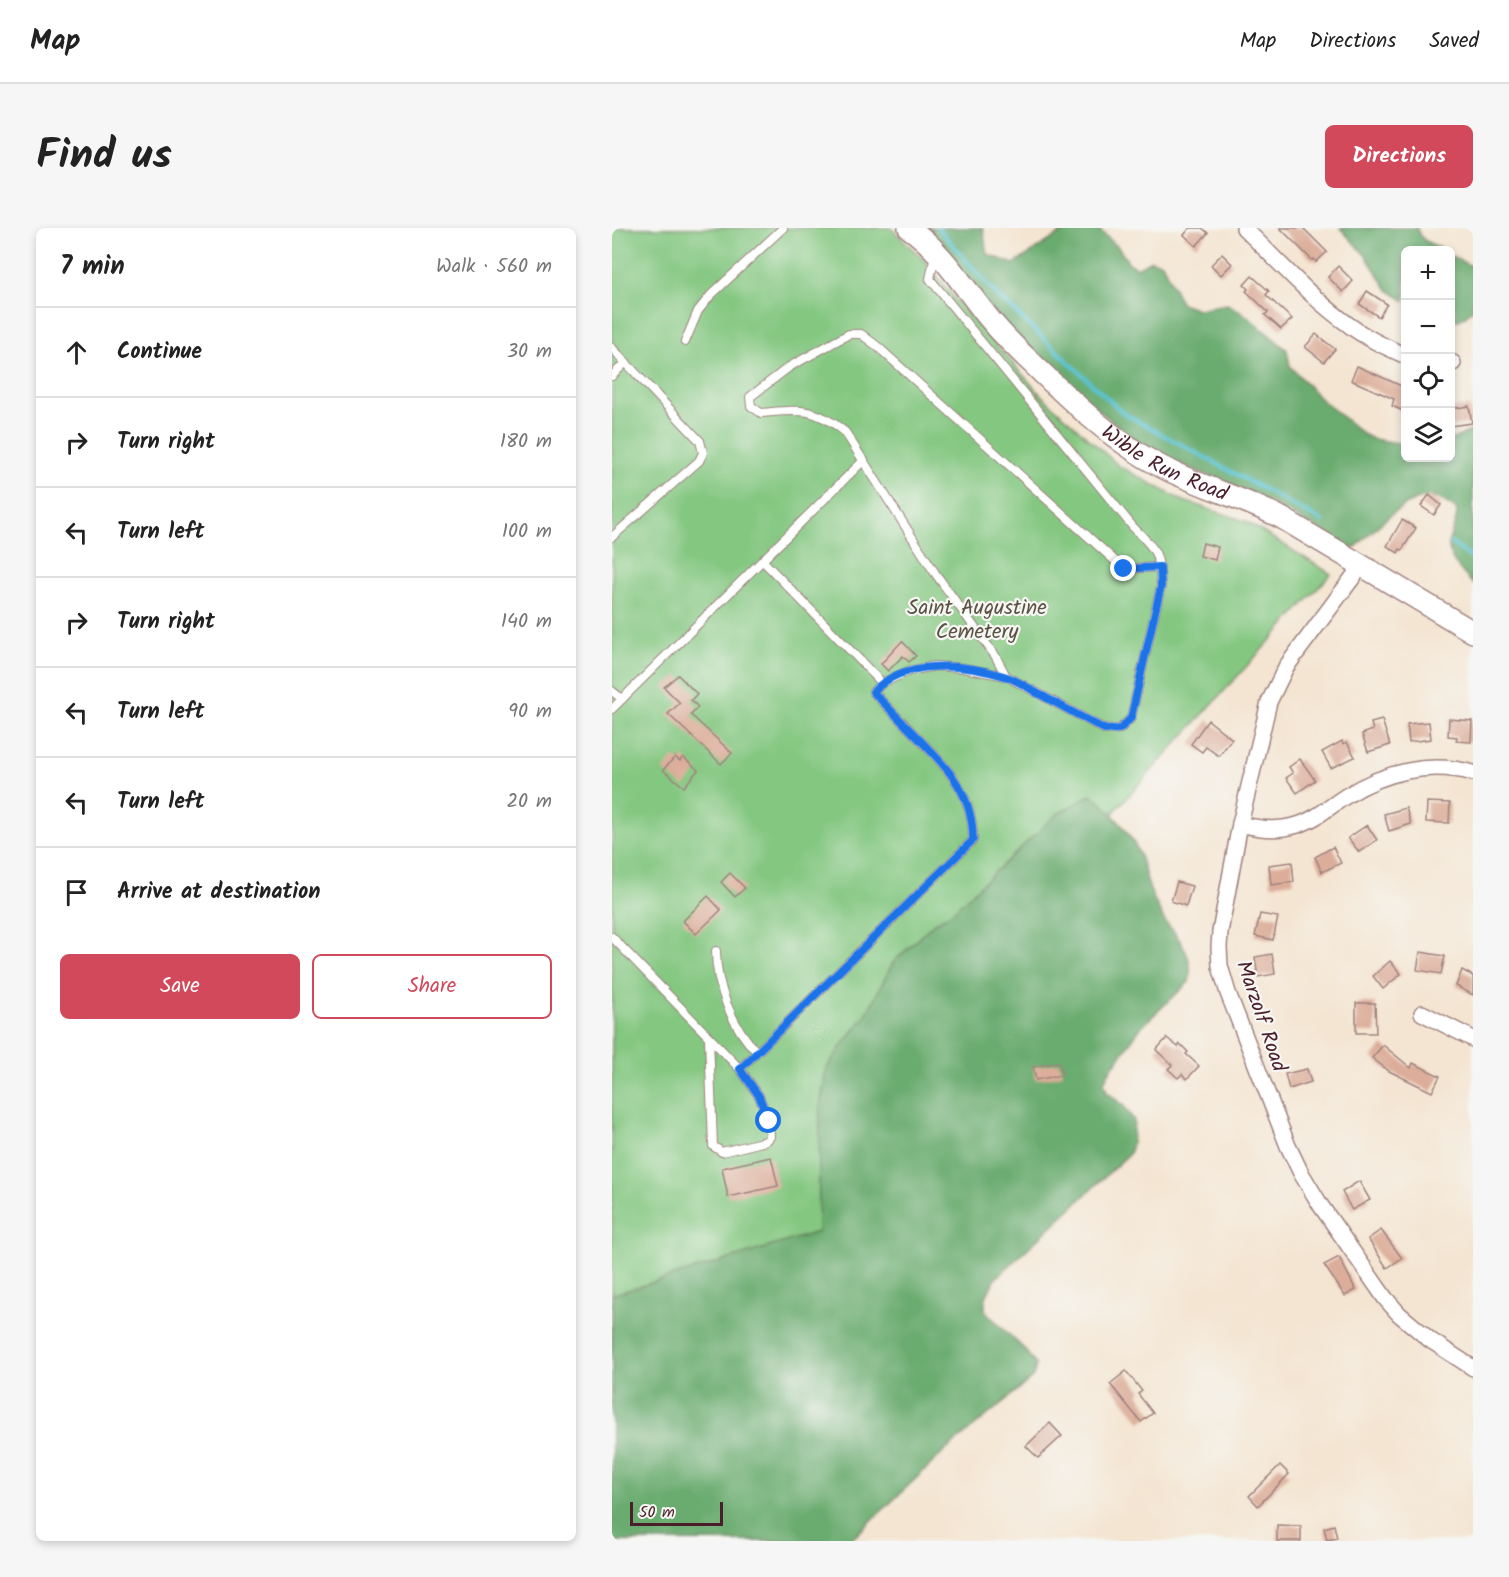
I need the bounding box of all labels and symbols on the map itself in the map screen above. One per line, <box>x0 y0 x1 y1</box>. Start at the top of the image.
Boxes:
street label: Wible Run Road <box>1094 417 1233 511</box>
route end <box>1110 555 1136 581</box>
park label: Saint Augustine Cemetery <box>907 592 1047 649</box>
street label: Marzolf Road <box>1226 956 1295 1077</box>
route start <box>755 1107 781 1133</box>
scale bar <box>630 1499 723 1526</box>

